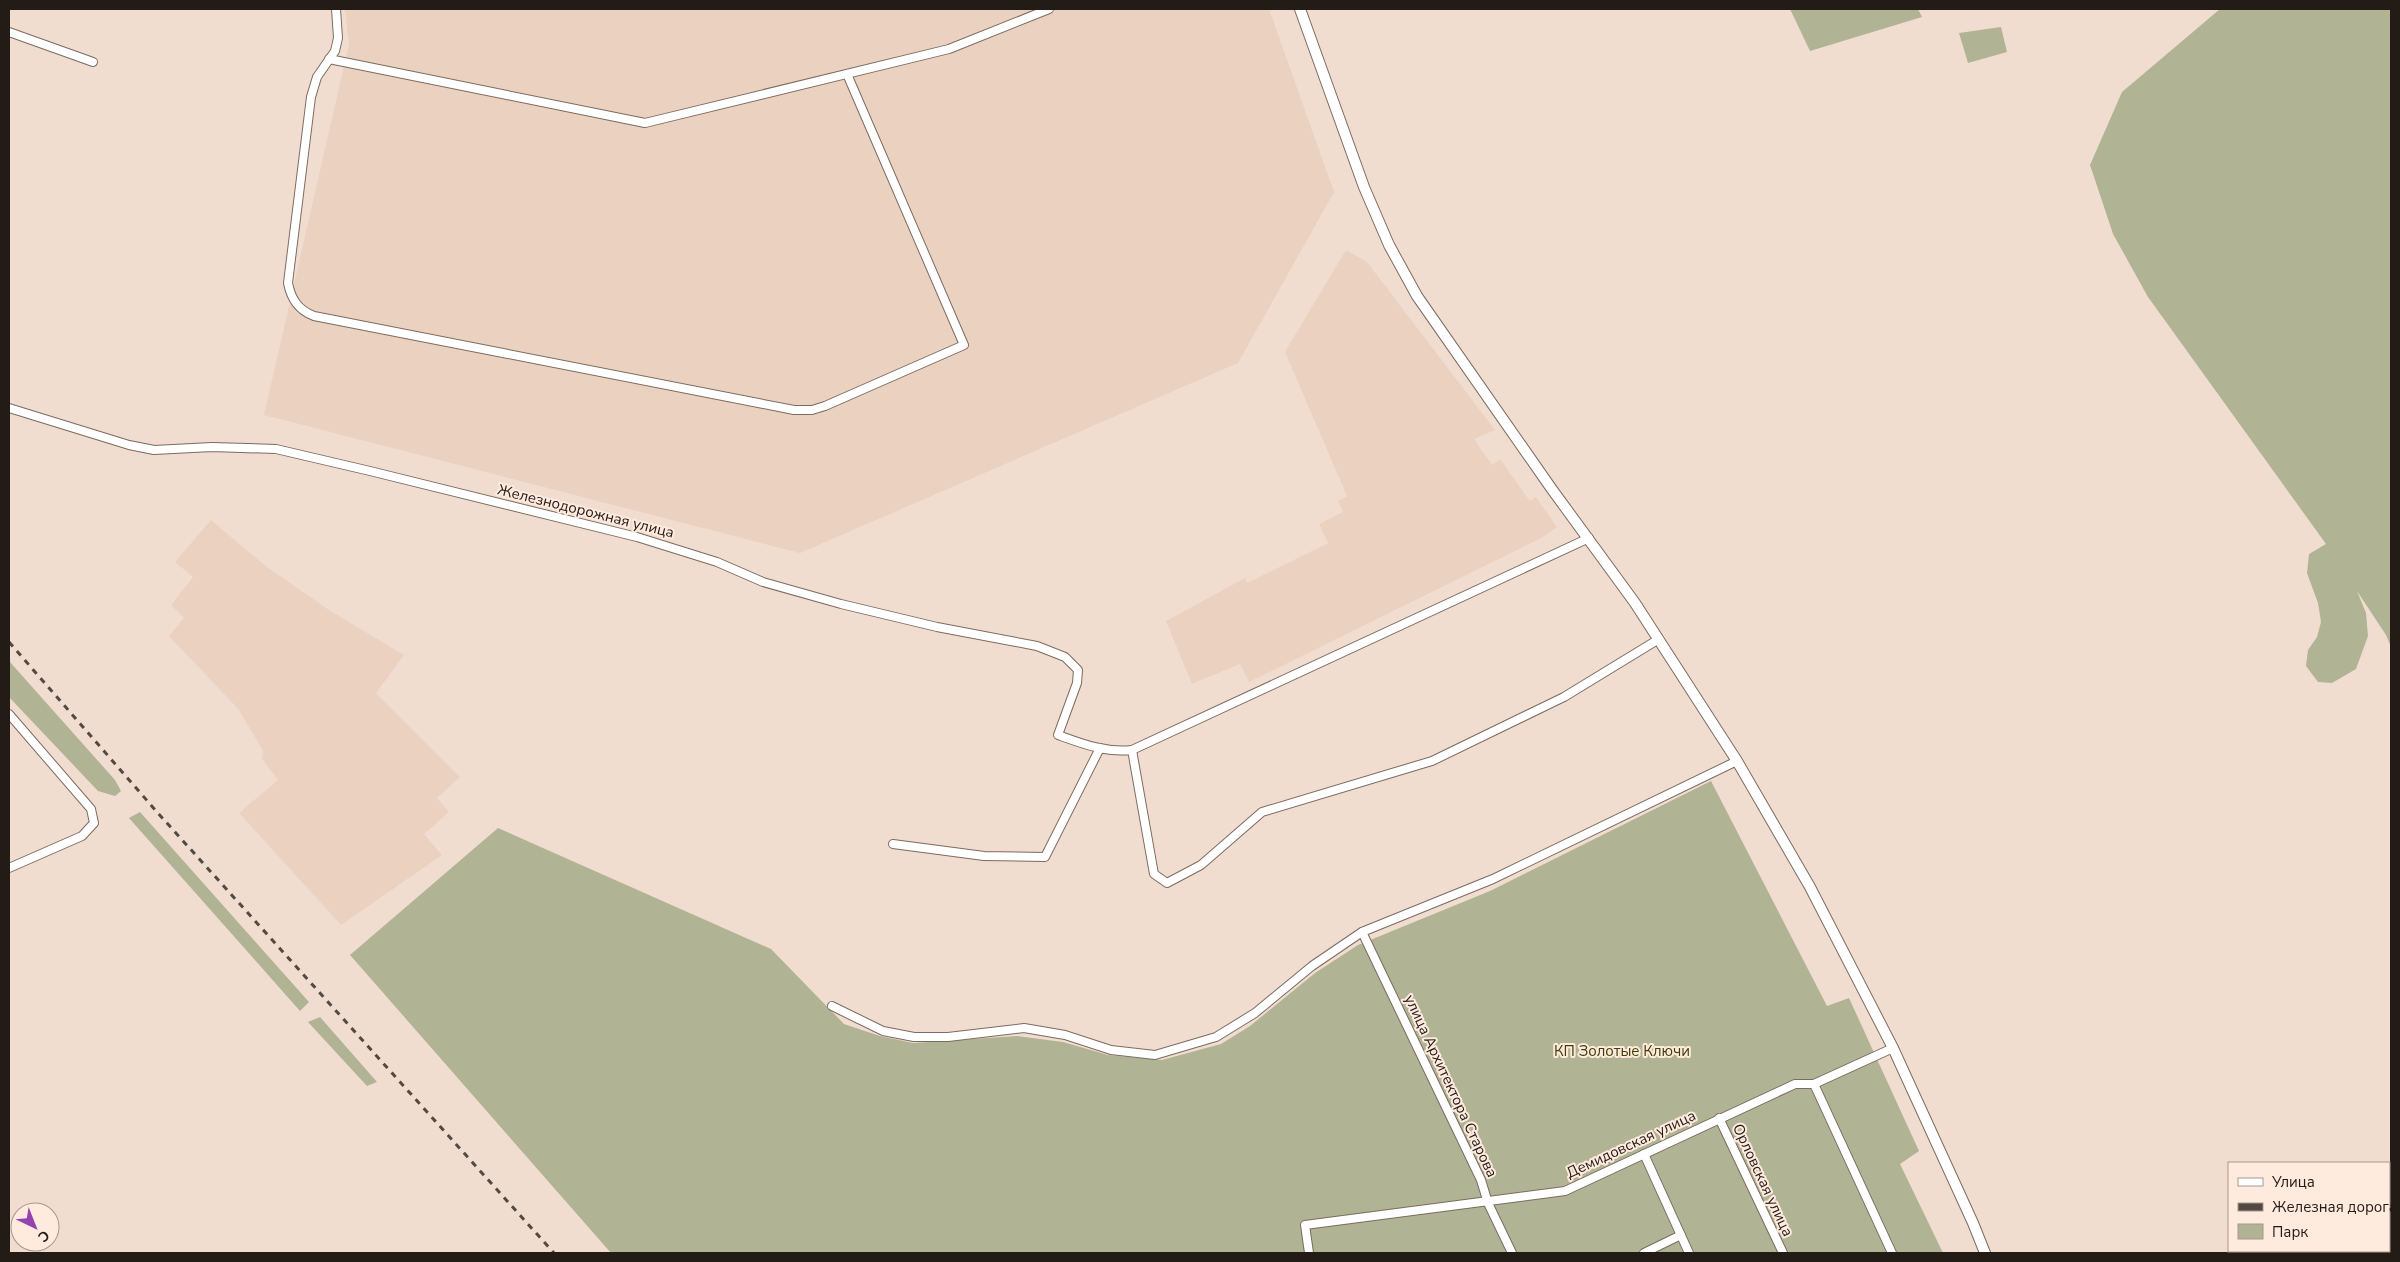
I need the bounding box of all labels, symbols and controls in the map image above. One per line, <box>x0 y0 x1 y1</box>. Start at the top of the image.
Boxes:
street label: Железнодорожная улица <box>496 479 676 543</box>
street label: улица Архитектора Старова <box>1400 991 1502 1181</box>
park label: КП Золотые Ключи <box>1554 1041 1690 1061</box>
street label: Демидовская улица <box>1563 1105 1699 1183</box>
street label: Орловская улица <box>1728 1120 1798 1240</box>
legend <box>2228 1162 2390 1252</box>
text: Улица <box>2271 1172 2315 1192</box>
text: Железная дорога <box>2272 1197 2397 1217</box>
north arrow <box>10 1202 60 1252</box>
text: Парк <box>2272 1222 2308 1242</box>
text: С <box>33 1226 53 1247</box>

